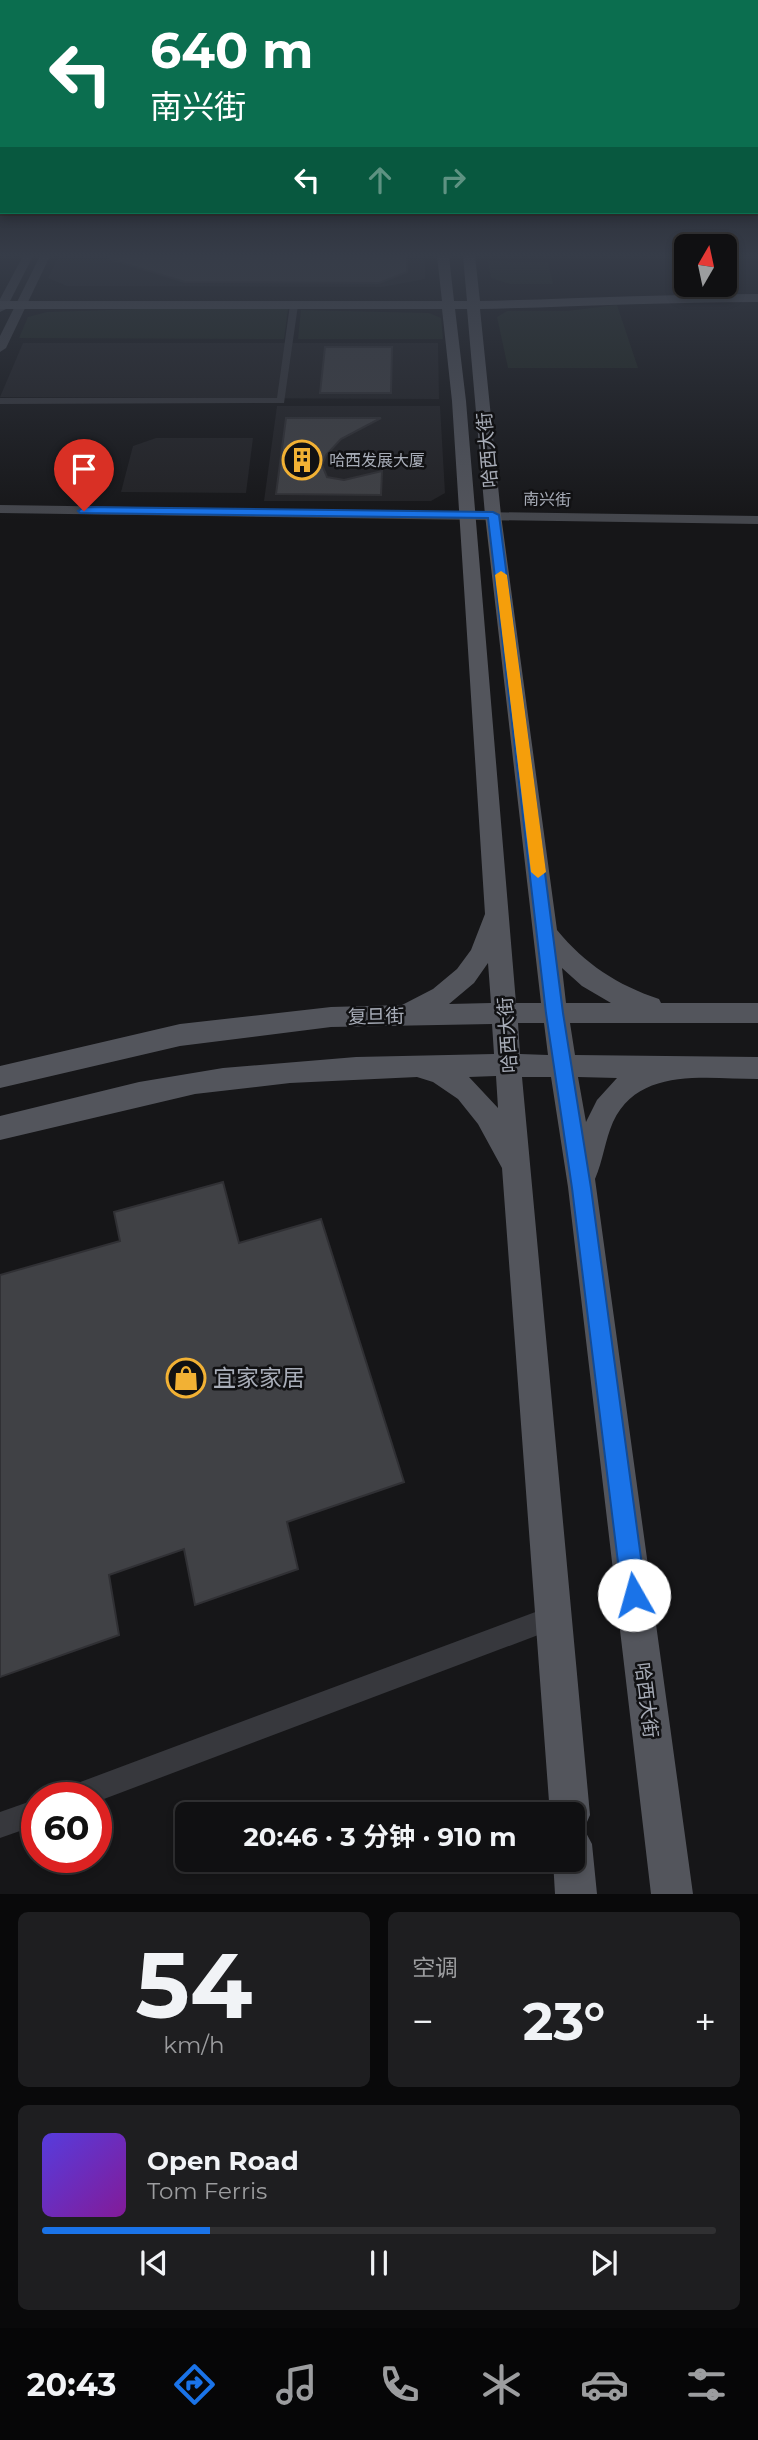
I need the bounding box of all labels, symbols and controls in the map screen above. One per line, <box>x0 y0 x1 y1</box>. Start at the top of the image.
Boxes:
text: 640 m <box>150 21 314 80</box>
icon: left <box>35 28 126 119</box>
text: 南兴街 <box>150 87 246 126</box>
icon: left <box>288 161 326 199</box>
icon: ahead <box>361 161 399 199</box>
icon: right <box>434 161 472 199</box>
north arrow <box>674 234 737 298</box>
map controls <box>674 234 737 297</box>
street label: 哈西大街 <box>473 411 502 489</box>
pin <box>54 439 114 511</box>
building icon: 哈西发展大厦 <box>281 439 323 481</box>
icon: arrive <box>65 450 103 488</box>
place label: 哈西发展大厦 <box>329 451 425 470</box>
street label: 南兴街 <box>523 490 571 509</box>
street label: 哈西大街 <box>493 996 522 1074</box>
street label: 复旦街 <box>347 1005 405 1028</box>
shop icon: 宜家家居 <box>165 1357 207 1399</box>
place label: 宜家家居 <box>213 1364 305 1392</box>
position arrow <box>597 1558 671 1632</box>
street label: 哈西大街 <box>630 1661 663 1739</box>
speed limit sign: 60 <box>21 1782 112 1873</box>
text: 20:46 · 3 分钟 · 910 m <box>243 1821 517 1853</box>
text: 54 <box>136 1930 252 2041</box>
text: 空调 <box>412 1954 458 1982</box>
text: 23° <box>523 1990 605 2053</box>
text: − <box>412 1998 434 2045</box>
text: + <box>694 1998 716 2045</box>
text: km/h <box>163 2031 225 2059</box>
text: Open Road <box>147 2145 299 2177</box>
text: Tom Ferris <box>147 2177 267 2205</box>
icon: previous <box>135 2244 173 2282</box>
icon: pause <box>360 2244 398 2282</box>
icon: next <box>585 2244 623 2282</box>
icon: directions <box>170 2360 219 2409</box>
icon: music <box>272 2360 321 2409</box>
icon: phone <box>375 2360 424 2409</box>
icon: climate <box>477 2360 526 2409</box>
icon: car <box>580 2360 629 2409</box>
icon: filters <box>682 2360 731 2409</box>
text: 20:43 <box>27 2365 117 2404</box>

